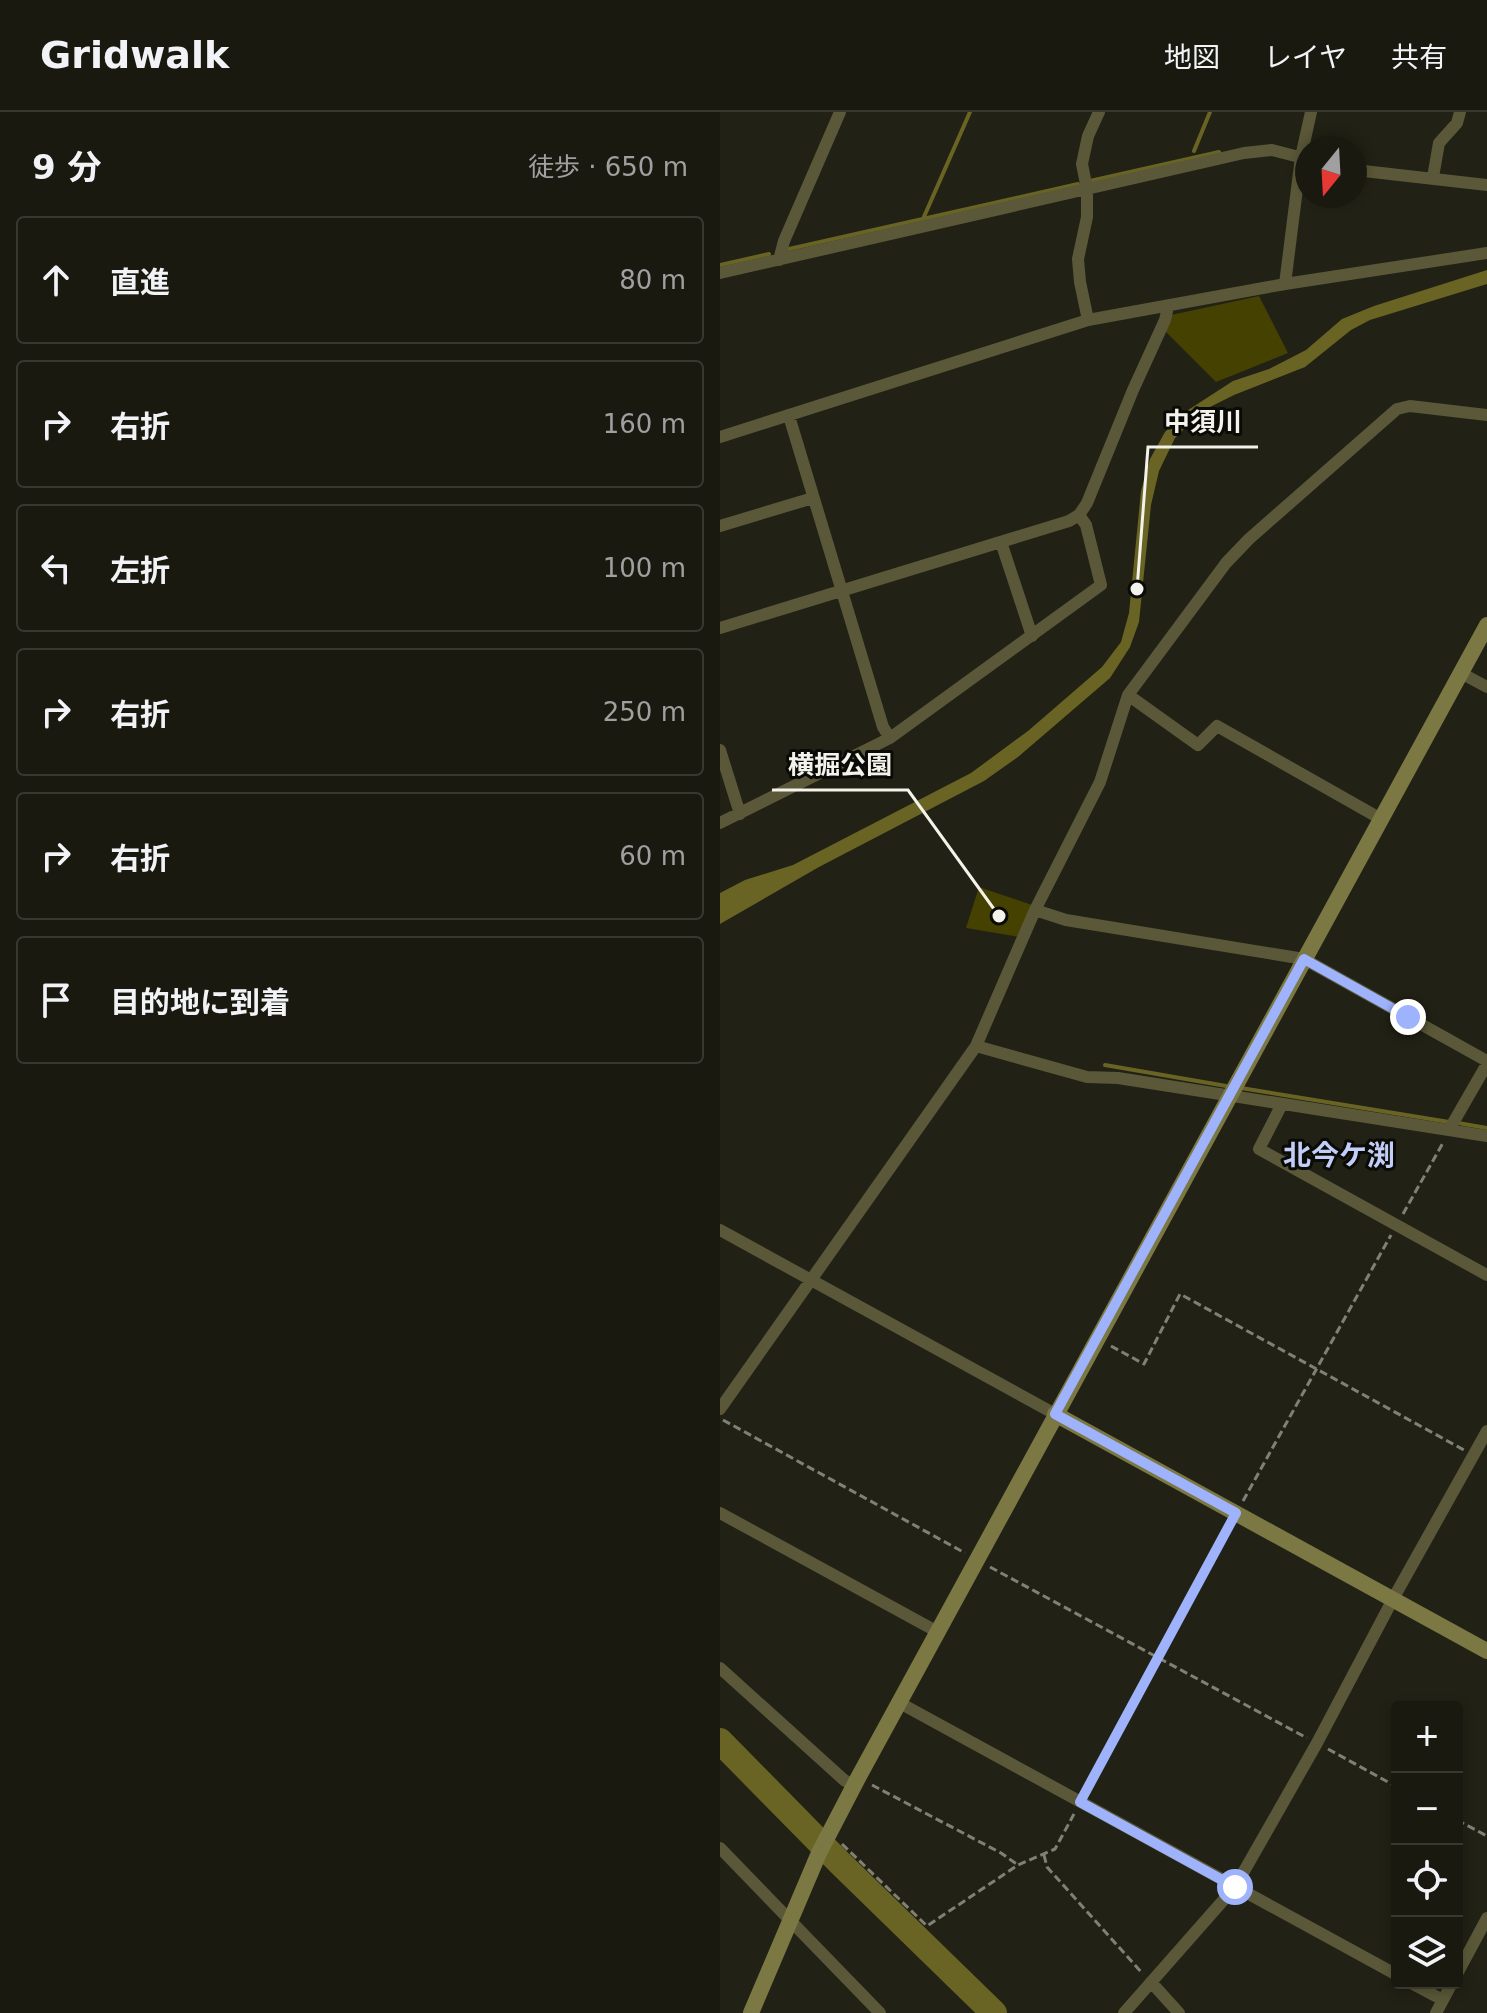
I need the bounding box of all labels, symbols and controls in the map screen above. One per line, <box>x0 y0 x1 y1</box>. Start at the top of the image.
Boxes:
text: Gridwalk <box>40 33 229 77</box>
text: 地図 <box>1164 41 1220 74</box>
text: レイヤ <box>1264 41 1347 74</box>
text: 共有 <box>1391 41 1447 74</box>
north arrow <box>1295 136 1367 208</box>
text: 9 分 <box>32 147 102 187</box>
text: 徒歩 · 650 m <box>528 152 688 182</box>
icon: ahead <box>34 258 78 302</box>
text: 直進 <box>110 265 170 300</box>
text: 80 m <box>619 265 686 295</box>
callout: 中須川 <box>1148 397 1258 447</box>
icon: right <box>34 402 78 446</box>
text: 中須川 <box>1164 407 1242 437</box>
text: 右折 <box>110 409 170 444</box>
text: 160 m <box>603 409 686 439</box>
icon: left <box>34 546 78 590</box>
text: 左折 <box>110 553 170 588</box>
text: 100 m <box>603 553 686 583</box>
icon: right <box>34 690 78 734</box>
text: 右折 <box>110 697 170 732</box>
text: 250 m <box>603 697 686 727</box>
callout: 横掘公園 <box>772 740 908 790</box>
text: 横掘公園 <box>788 750 892 780</box>
icon: right <box>34 834 78 878</box>
text: 右折 <box>110 841 170 876</box>
text: 60 m <box>619 841 686 871</box>
icon: arrive <box>34 978 78 1022</box>
text: 目的地に到着 <box>110 985 290 1020</box>
route end <box>1390 999 1426 1035</box>
district label: 北今ケ渕 <box>1283 1139 1395 1172</box>
map controls <box>1391 1701 1463 1989</box>
button: + <box>1391 1701 1463 1773</box>
button: − <box>1391 1773 1463 1845</box>
button: locate <box>1391 1845 1463 1917</box>
route start <box>1217 1869 1253 1905</box>
button: layers <box>1391 1917 1463 1989</box>

